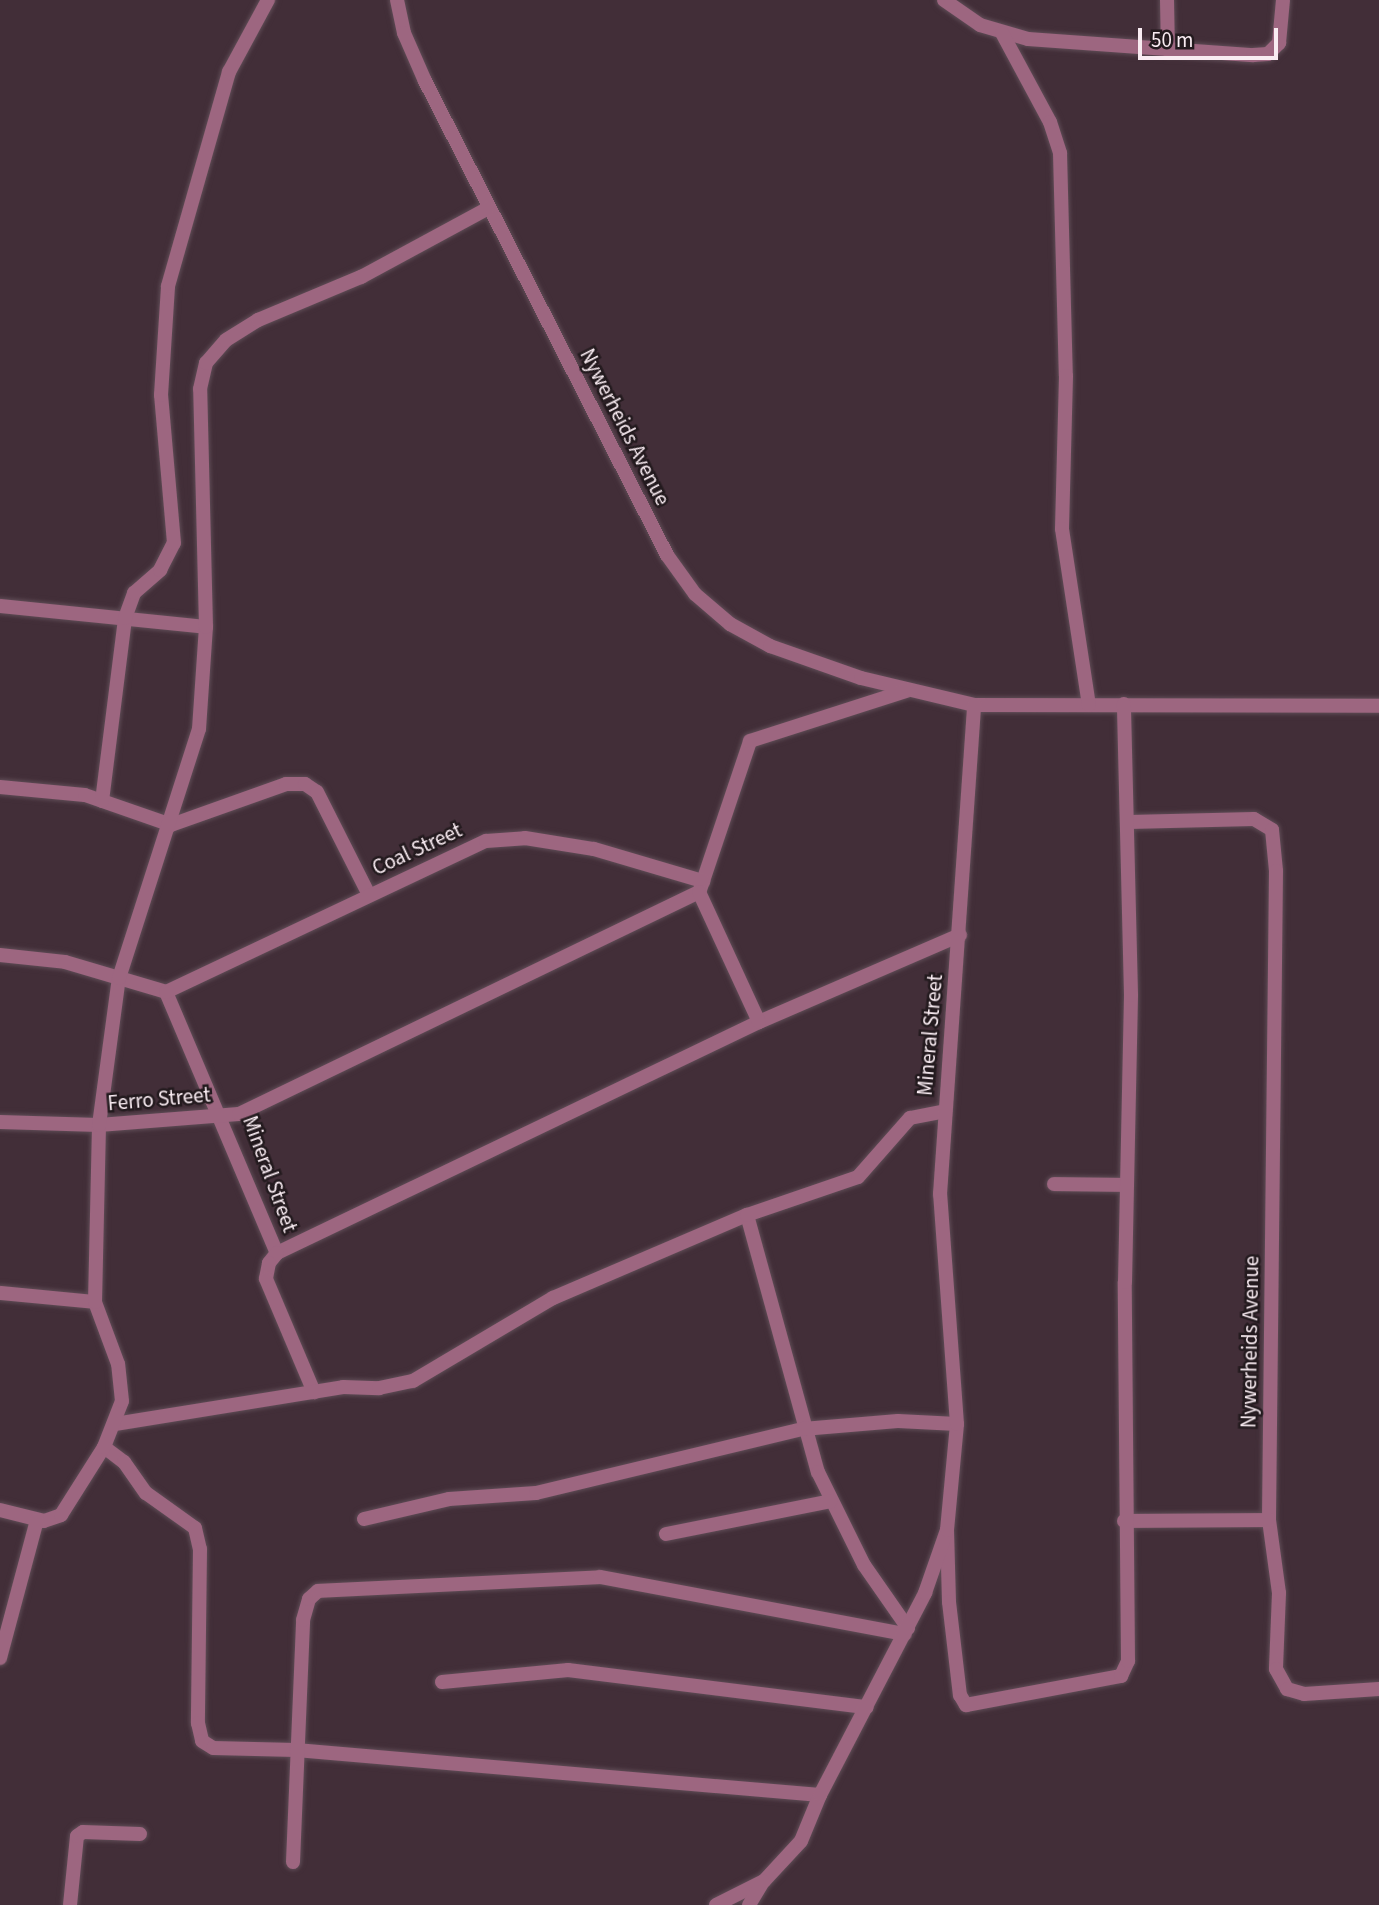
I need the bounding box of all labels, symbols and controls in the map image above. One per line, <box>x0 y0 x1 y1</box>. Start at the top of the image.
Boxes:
scale bar <box>1141 14 1281 58</box>
text: 50 m <box>1151 25 1193 55</box>
street label: Nywerheids Avenue <box>575 344 675 510</box>
street label: Coal Street <box>368 817 466 881</box>
street label: Mineral Street <box>912 973 948 1097</box>
street label: Ferro Street <box>107 1082 211 1116</box>
street label: Mineral Street <box>237 1112 303 1236</box>
street label: Nywerheids Avenue <box>1236 1256 1264 1428</box>

